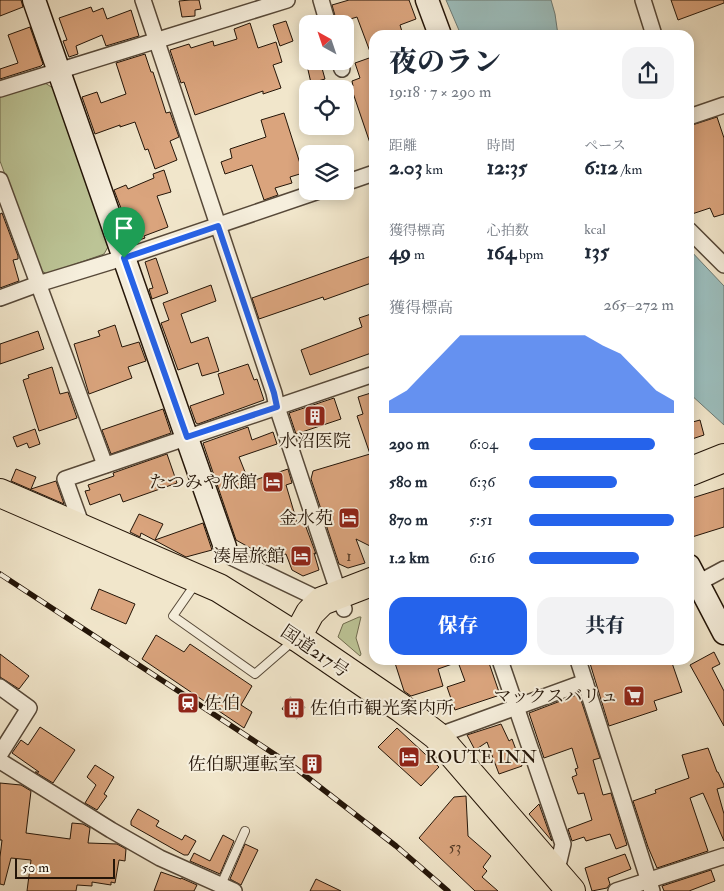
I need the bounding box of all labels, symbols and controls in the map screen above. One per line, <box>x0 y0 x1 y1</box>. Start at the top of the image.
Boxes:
north arrow <box>299 15 354 70</box>
map controls <box>299 15 354 200</box>
text: 夜のラン <box>389 45 501 80</box>
button: share <box>622 47 674 99</box>
button: locate <box>299 80 354 135</box>
text: 19:18 · 7 × 290 m <box>389 82 491 102</box>
text: 距離 <box>389 137 417 154</box>
text: 時間 <box>487 137 515 154</box>
text: ペース <box>584 137 626 154</box>
button: layers <box>299 145 354 200</box>
text: 2.03 <box>389 154 423 181</box>
text: 12:35 <box>487 154 527 181</box>
text: 6:12 <box>584 154 618 181</box>
text: km <box>423 161 443 178</box>
text: /km <box>618 161 642 178</box>
pin <box>103 207 145 258</box>
icon: arrive <box>110 214 138 242</box>
text: kcal <box>584 221 606 238</box>
text: 獲得標高 <box>389 222 445 239</box>
text: 心拍数 <box>487 222 529 239</box>
text: 135 <box>584 238 609 265</box>
text: 49 <box>389 239 411 266</box>
text: 164 <box>487 239 516 266</box>
text: m <box>411 246 425 263</box>
text: bpm <box>516 246 544 263</box>
text: 265–272 m <box>603 295 674 315</box>
text: 獲得標高 <box>389 298 453 318</box>
building icon: 水沼医院 <box>303 404 327 428</box>
place label: 水沼医院 <box>279 430 351 453</box>
text: 290 m <box>389 434 429 454</box>
text: 6:04 <box>469 434 498 454</box>
hotel icon: たつみや旅館 <box>261 470 285 494</box>
place label: たつみや旅館 <box>149 471 257 494</box>
text: 580 m <box>389 472 428 492</box>
text: 6:36 <box>469 472 495 492</box>
hotel icon: 金水苑 <box>337 506 361 530</box>
place label: 金水苑 <box>279 507 333 530</box>
text: 870 m <box>389 510 428 530</box>
text: 5:51 <box>469 510 493 530</box>
hotel icon: 湊屋旅館 <box>289 544 313 568</box>
place label: 湊屋旅館 <box>213 545 285 568</box>
house number: 1 <box>346 547 352 566</box>
text: 1.2 km <box>389 548 429 568</box>
text: 6:16 <box>469 548 495 568</box>
button: 保存 <box>389 597 527 655</box>
button: 共有 <box>537 597 674 655</box>
street label: 国道217号 <box>276 620 353 683</box>
supermarket icon: マックスバリュ <box>622 684 646 708</box>
place label: マックスバリュ <box>493 685 618 708</box>
station icon: 佐伯 <box>176 691 200 715</box>
place label: 佐伯 <box>204 692 240 715</box>
building icon: 佐伯市観光案内所 <box>282 696 306 720</box>
place label: 佐伯市観光案内所 <box>310 697 454 720</box>
hotel icon: ROUTE INN <box>397 745 421 769</box>
place label: ROUTE INN <box>425 746 537 769</box>
building icon: 佐伯駅運転室 <box>300 752 324 776</box>
place label: 佐伯駅運転室 <box>188 753 296 776</box>
house number: 53 <box>449 838 461 857</box>
scale bar <box>15 856 115 879</box>
text: 50 m <box>22 859 49 876</box>

